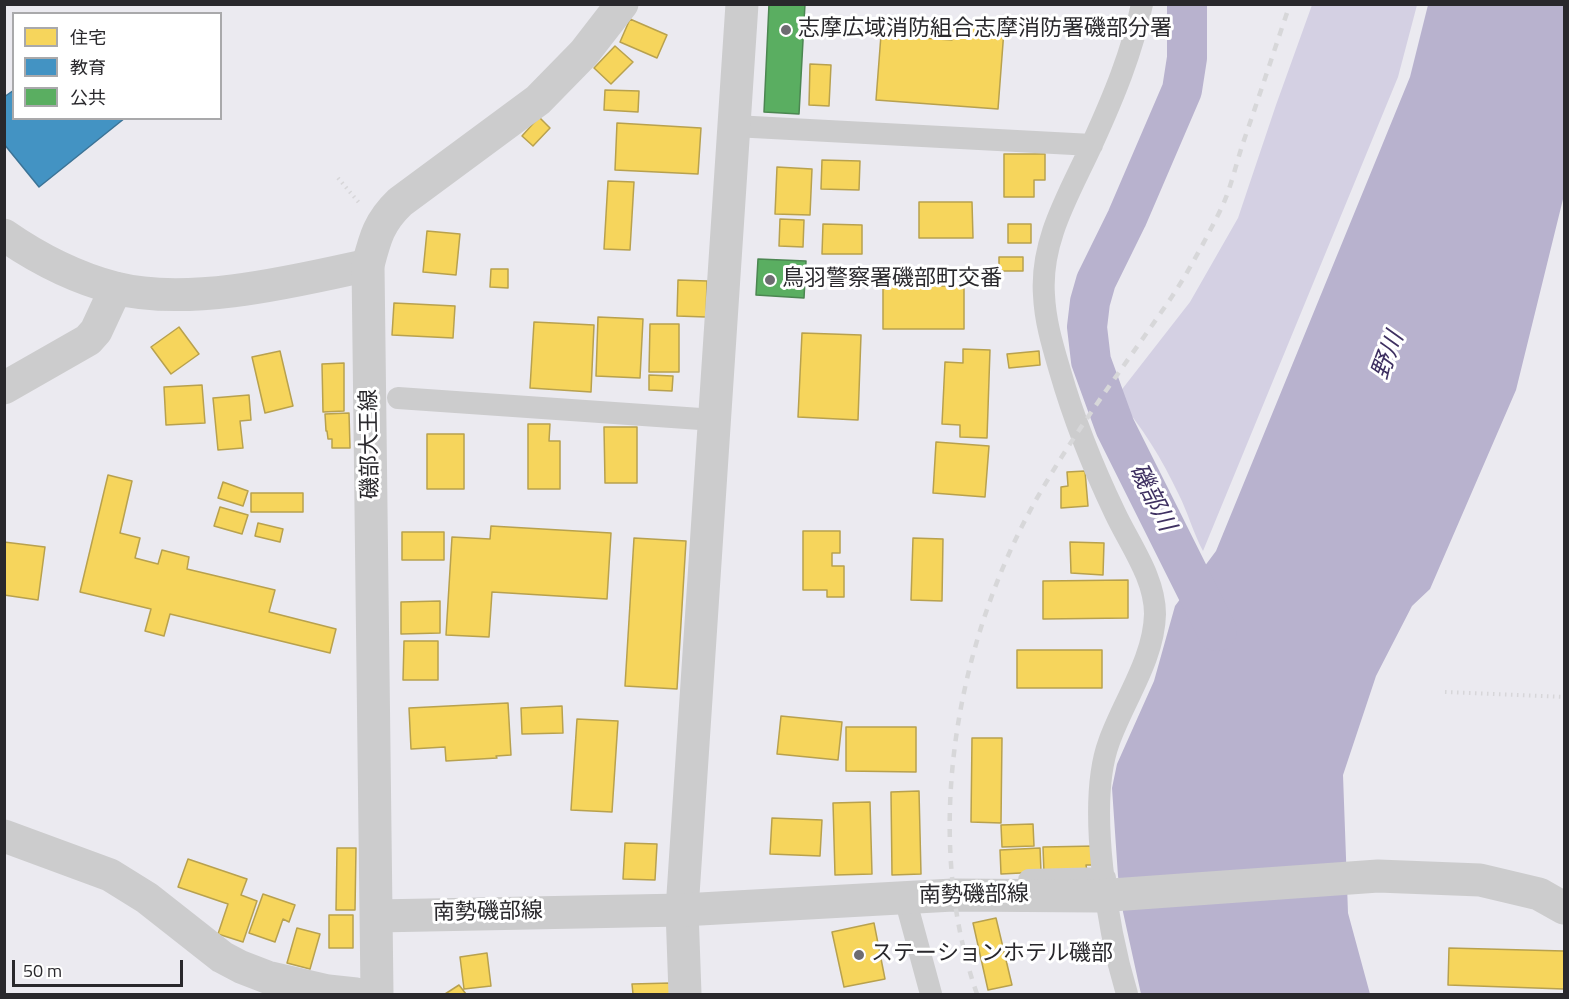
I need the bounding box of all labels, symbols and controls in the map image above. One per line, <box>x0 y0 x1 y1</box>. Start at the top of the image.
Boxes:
legend <box>12 12 222 120</box>
place label: 志摩広域消防組合志摩消防署磯部分署 <box>798 17 1172 43</box>
marker: 志摩広域消防組合志摩消防署磯部分署 <box>779 23 793 37</box>
text: 住宅 <box>70 24 106 51</box>
text: 教育 <box>70 54 106 81</box>
text: 公共 <box>70 84 106 111</box>
place label: 鳥羽警察署磯部町交番 <box>782 267 1002 293</box>
marker: 鳥羽警察署磯部町交番 <box>763 273 777 287</box>
water label: 野川 <box>1367 328 1411 384</box>
street label: 磯部大王線 <box>357 389 385 499</box>
water label: 磯部川 <box>1122 459 1180 537</box>
street label: 南勢磯部線 <box>919 882 1029 910</box>
street label: 南勢磯部線 <box>433 899 543 927</box>
place label: ステーションホテル磯部 <box>871 942 1113 968</box>
scale bar <box>15 948 186 986</box>
marker: ステーションホテル磯部 <box>852 948 866 962</box>
text: 50 m <box>23 957 62 984</box>

